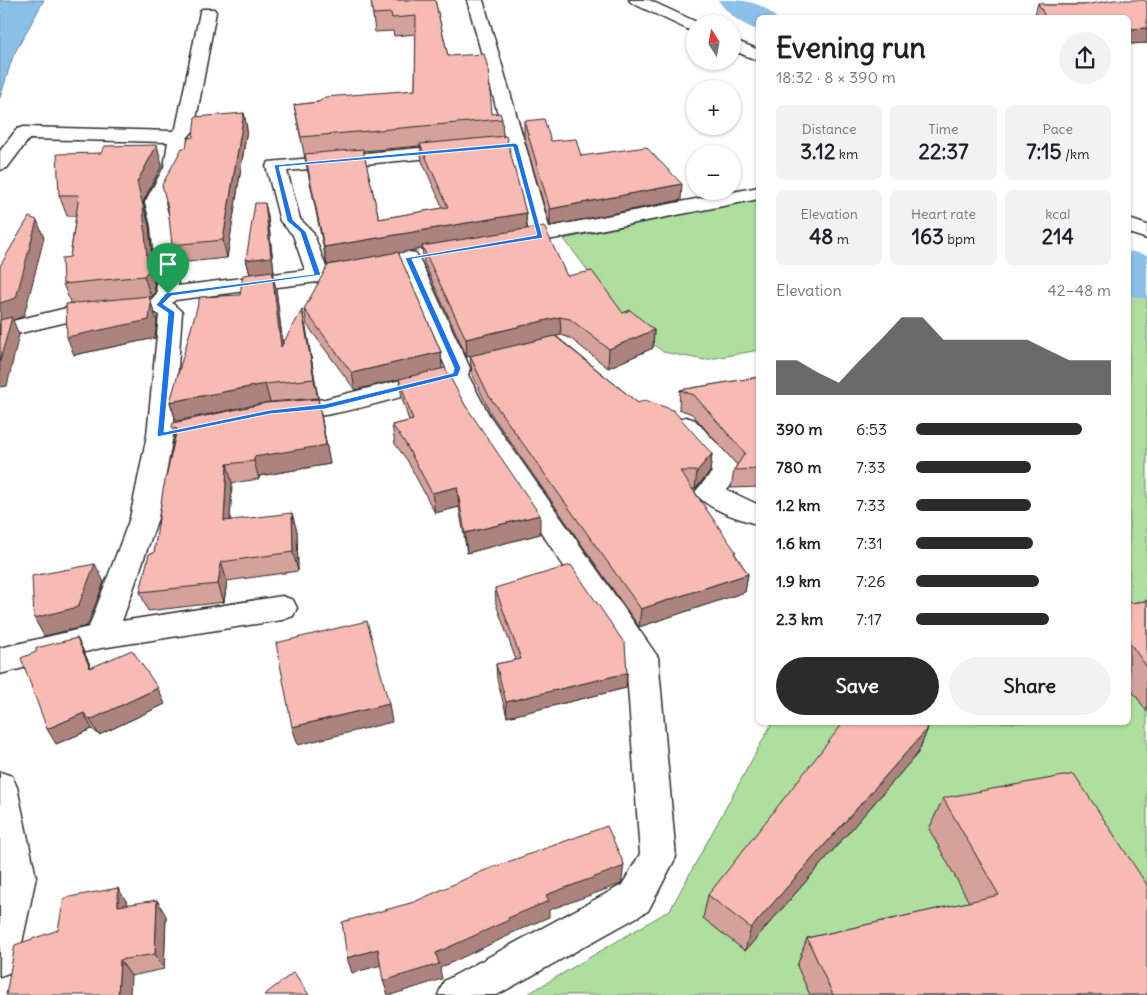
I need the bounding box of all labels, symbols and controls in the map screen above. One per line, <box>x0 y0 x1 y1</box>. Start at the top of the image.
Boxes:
north arrow <box>686 15 741 70</box>
map controls <box>686 15 741 200</box>
text: Evening run <box>776 30 926 66</box>
button: share <box>1059 32 1111 84</box>
text: 18:32 · 8 × 390 m <box>776 67 896 87</box>
button: + <box>686 80 741 135</box>
text: Distance <box>802 120 857 138</box>
text: Time <box>928 120 959 138</box>
text: Pace <box>1043 120 1073 138</box>
text: 3.12 <box>800 138 835 165</box>
text: 22:37 <box>919 138 968 165</box>
text: 7:15 <box>1026 138 1062 165</box>
button: − <box>686 145 741 200</box>
text: km <box>835 145 858 163</box>
text: /km <box>1062 145 1089 163</box>
text: Elevation <box>800 205 858 223</box>
text: Heart rate <box>911 205 976 223</box>
text: kcal <box>1045 205 1070 223</box>
text: 48 <box>809 223 833 250</box>
text: 163 <box>912 223 944 250</box>
text: 214 <box>1042 223 1074 250</box>
text: m <box>833 230 849 248</box>
text: bpm <box>944 230 975 248</box>
pin <box>147 243 189 294</box>
icon: arrive <box>154 250 182 278</box>
text: Elevation <box>776 280 842 300</box>
text: 42–48 m <box>1048 280 1111 300</box>
text: 390 m <box>776 419 823 439</box>
text: 6:53 <box>856 419 887 439</box>
text: 780 m <box>776 457 821 477</box>
text: 7:33 <box>856 457 886 477</box>
text: 1.2 km <box>776 495 820 515</box>
text: 7:33 <box>856 495 886 515</box>
text: 1.6 km <box>776 533 821 553</box>
text: 7:31 <box>856 533 883 553</box>
text: 1.9 km <box>776 571 821 591</box>
text: 7:26 <box>856 571 885 591</box>
text: 2.3 km <box>776 609 823 629</box>
text: 7:17 <box>856 609 882 629</box>
button: Save <box>776 657 939 715</box>
button: Share <box>949 657 1111 715</box>

